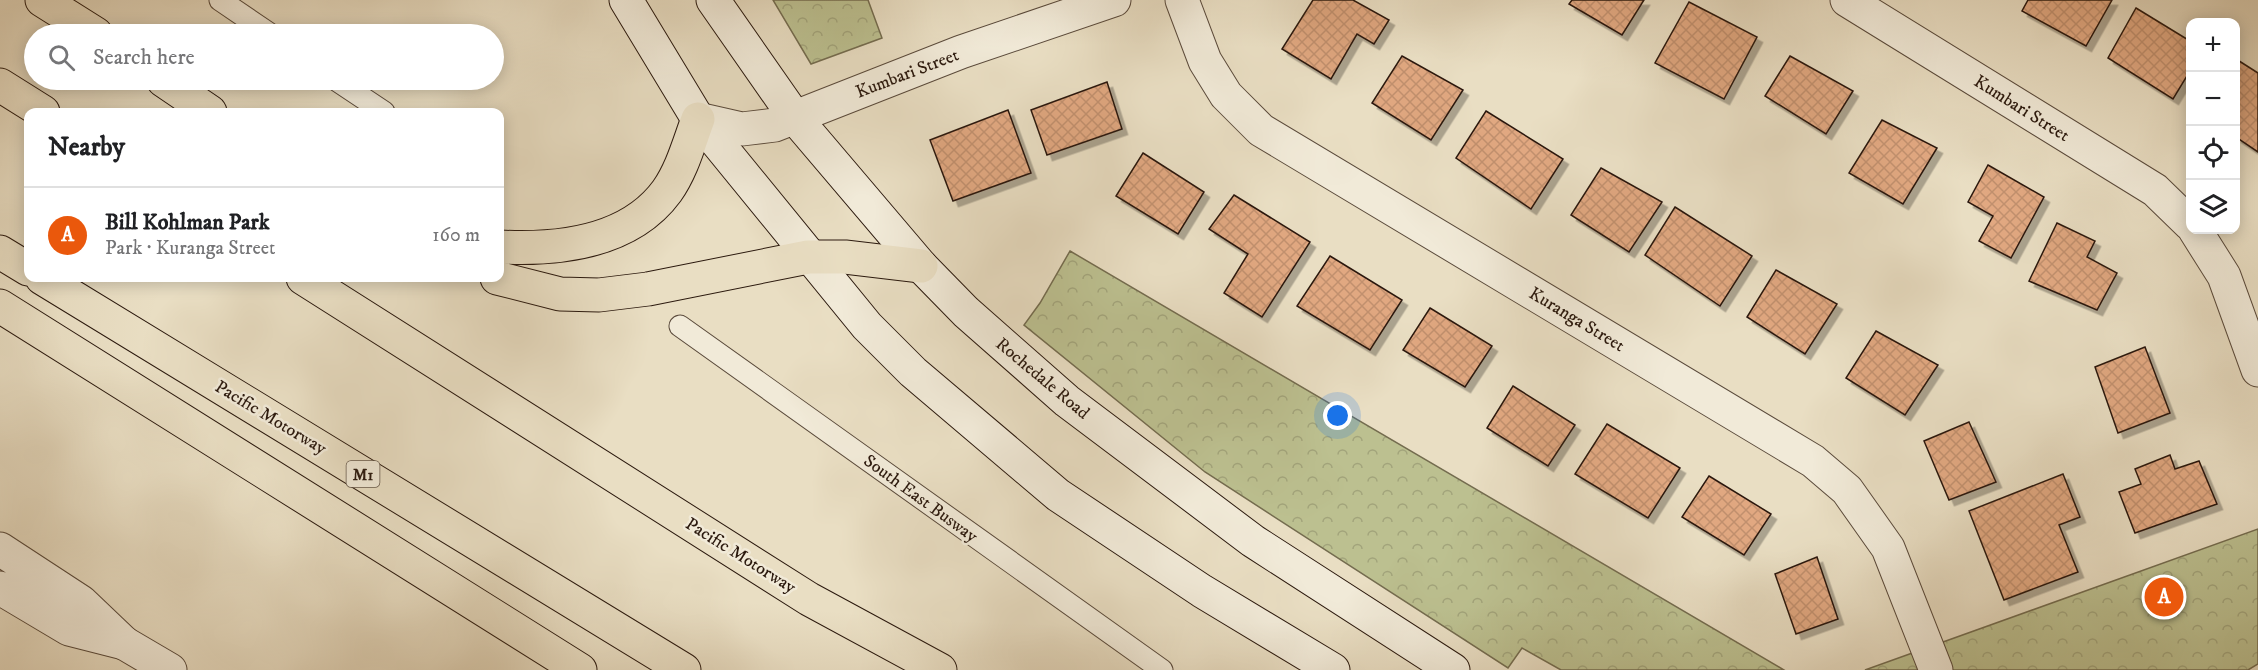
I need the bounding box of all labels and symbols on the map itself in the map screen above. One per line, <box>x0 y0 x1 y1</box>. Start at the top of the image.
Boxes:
street label: Kumbari Street <box>853 44 962 104</box>
street label: Kumbari Street <box>1970 71 2073 147</box>
street label: Kuranga Street <box>1525 283 1629 357</box>
street label: Rochedale Road <box>991 333 1094 424</box>
street label: Pacific Motorway <box>211 376 331 460</box>
your location <box>1323 401 1352 430</box>
street label: South East Busway <box>859 450 982 548</box>
road number: M1 <box>346 461 380 487</box>
street label: Pacific Motorway <box>681 513 800 599</box>
pin: A <box>2144 574 2184 620</box>

